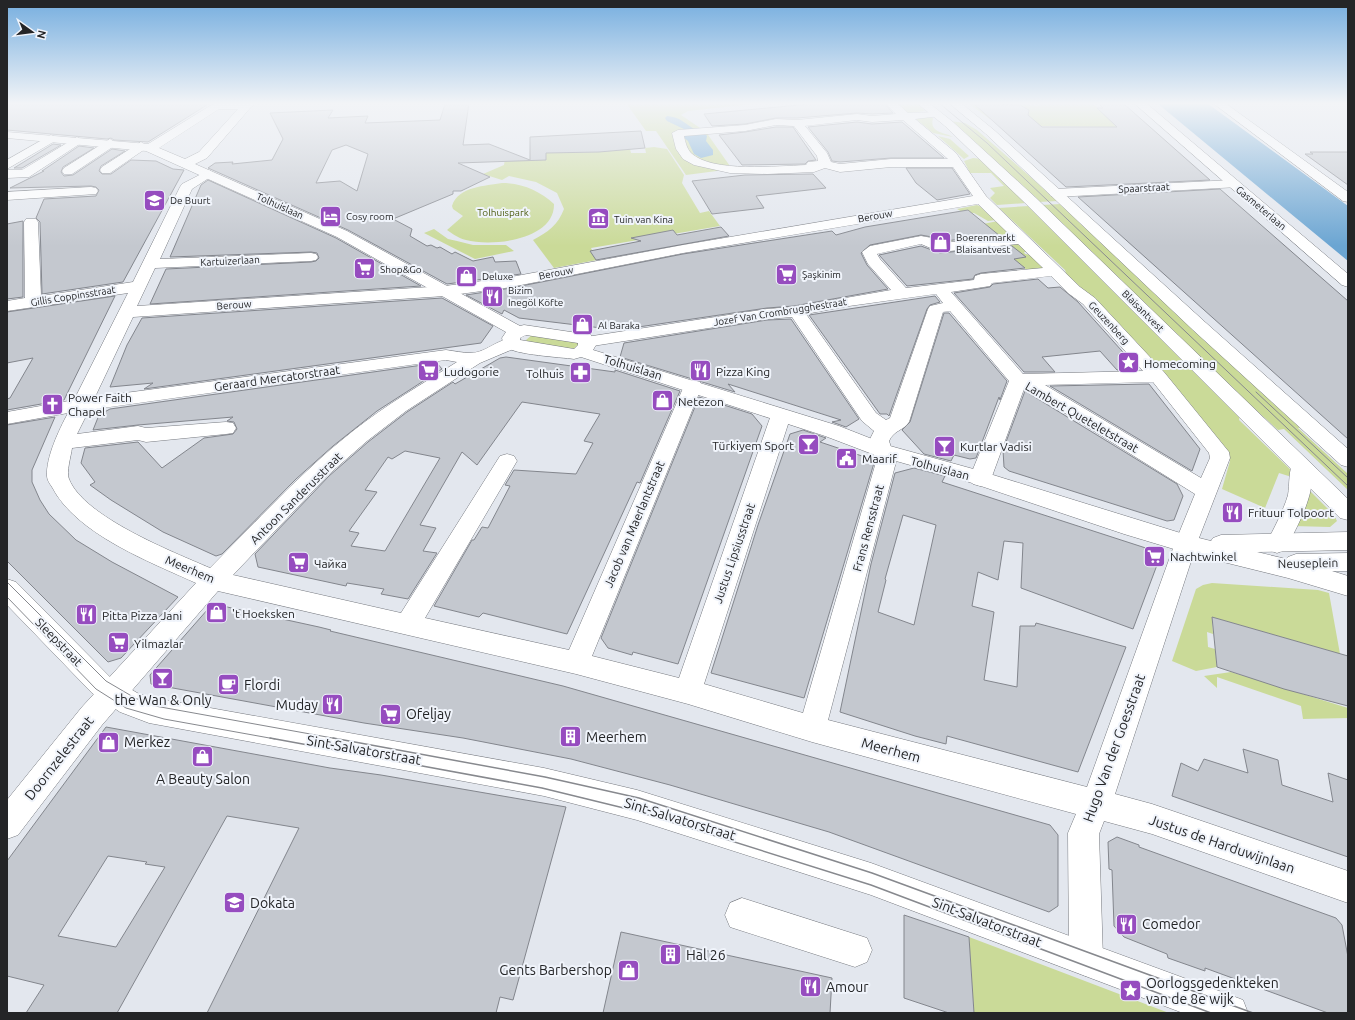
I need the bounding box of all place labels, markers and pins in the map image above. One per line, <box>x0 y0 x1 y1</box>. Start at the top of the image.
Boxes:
school or university icon: De Buurt <box>141 187 167 213</box>
place label: De Buurt <box>170 195 210 206</box>
hotel icon: Cosy room <box>318 203 344 229</box>
museum icon: Tuin van Kina <box>585 206 611 232</box>
place label: Cosy room <box>346 211 394 222</box>
place label: Tuin van Kina <box>614 214 673 225</box>
shop icon: Boerenmarkt Blaisantvest <box>928 230 954 256</box>
place label: Boerenmarkt Blaisantvest <box>956 232 1015 255</box>
supermarket icon: Shop&Go <box>351 256 377 282</box>
supermarket icon: Şaşkinim <box>774 261 800 287</box>
shop icon: Deluxe <box>453 263 479 289</box>
place label: Shop&Go <box>380 264 422 275</box>
place label: Şaşkinim <box>802 269 841 280</box>
place label: Deluxe <box>482 271 513 282</box>
restaurant icon: Bizim Inegöl Köfte <box>479 283 505 309</box>
place label: Bizim Inegöl Köfte <box>508 285 563 308</box>
shop icon: Al Baraka <box>569 312 595 338</box>
place label: Al Baraka <box>598 320 640 331</box>
place icon: Homecoming <box>1116 350 1142 376</box>
place label: Homecoming <box>1144 357 1216 370</box>
supermarket icon: Ludogorie <box>416 358 442 384</box>
restaurant icon: Pizza King <box>688 358 714 384</box>
pharmacy icon: Tolhuis <box>567 360 593 386</box>
place label: Ludogorie <box>444 365 499 378</box>
place label: Pizza King <box>716 365 770 378</box>
place label: Tolhuis <box>526 367 564 380</box>
shop icon: Netezon <box>650 388 676 414</box>
church icon: Power Faith Chapel <box>40 391 66 417</box>
place label: Power Faith Chapel <box>68 391 132 418</box>
place label: Netezon <box>678 395 724 408</box>
bar icon: Türkiyem Sport <box>796 432 822 458</box>
bar icon: Kurtlar Vadisi <box>932 433 958 459</box>
place label: Türkiyem Sport <box>712 439 794 452</box>
place label: Kurtlar Vadisi <box>960 440 1032 453</box>
public building icon: Maarif <box>834 445 860 471</box>
place label: Maarif <box>862 452 897 465</box>
restaurant icon: Frituur Tolpoort <box>1220 499 1246 525</box>
place label: Frituur Tolpoort <box>1248 506 1334 519</box>
supermarket icon: Nachtwinkel <box>1142 543 1168 569</box>
supermarket icon: Чайка <box>286 550 312 576</box>
place label: Nachtwinkel <box>1170 550 1237 563</box>
place label: Чайка <box>314 557 347 570</box>
shop icon: 't Hoeksken <box>204 600 230 626</box>
restaurant icon: Pitta Pizza Jani <box>74 602 100 628</box>
place label: 't Hoeksken <box>232 607 295 620</box>
place label: Pitta Pizza Jani <box>102 609 182 622</box>
supermarket icon: Yilmazlar <box>105 630 131 656</box>
place label: Yilmazlar <box>134 637 184 650</box>
bar icon: the Wan & Only <box>150 665 176 691</box>
cafe icon: Flordi <box>216 672 242 698</box>
place label: Flordi <box>244 677 280 693</box>
place label: the Wan & Only <box>114 692 212 708</box>
restaurant icon: Muday <box>320 692 346 718</box>
place label: Muday <box>276 697 318 713</box>
supermarket icon: Ofeljay <box>377 701 403 727</box>
place label: Ofeljay <box>406 706 451 722</box>
building icon: Meerhem <box>557 724 583 750</box>
shop icon: Merkez <box>96 729 122 755</box>
place label: Meerhem <box>586 729 647 745</box>
place label: Merkez <box>124 734 170 750</box>
shop icon: A Beauty Salon <box>190 744 216 770</box>
place label: A Beauty Salon <box>156 771 250 787</box>
school or university icon: Dokata <box>221 890 247 916</box>
place label: Dokata <box>250 895 295 911</box>
restaurant icon: Comedor <box>1114 911 1140 937</box>
place label: Comedor <box>1142 916 1201 932</box>
building icon: Hal 26 <box>658 942 684 968</box>
place label: Hal 26 <box>686 947 726 963</box>
shop icon: Gents Barbershop <box>615 957 641 983</box>
place label: Gents Barbershop <box>499 962 612 978</box>
restaurant icon: Amour <box>798 974 824 1000</box>
place label: Oorlogsgedenkteken van de 8e wijk <box>1146 975 1279 1007</box>
place icon: Oorlogsgedenkteken van de 8e wijk <box>1118 978 1144 1004</box>
place label: Amour <box>826 979 869 995</box>

